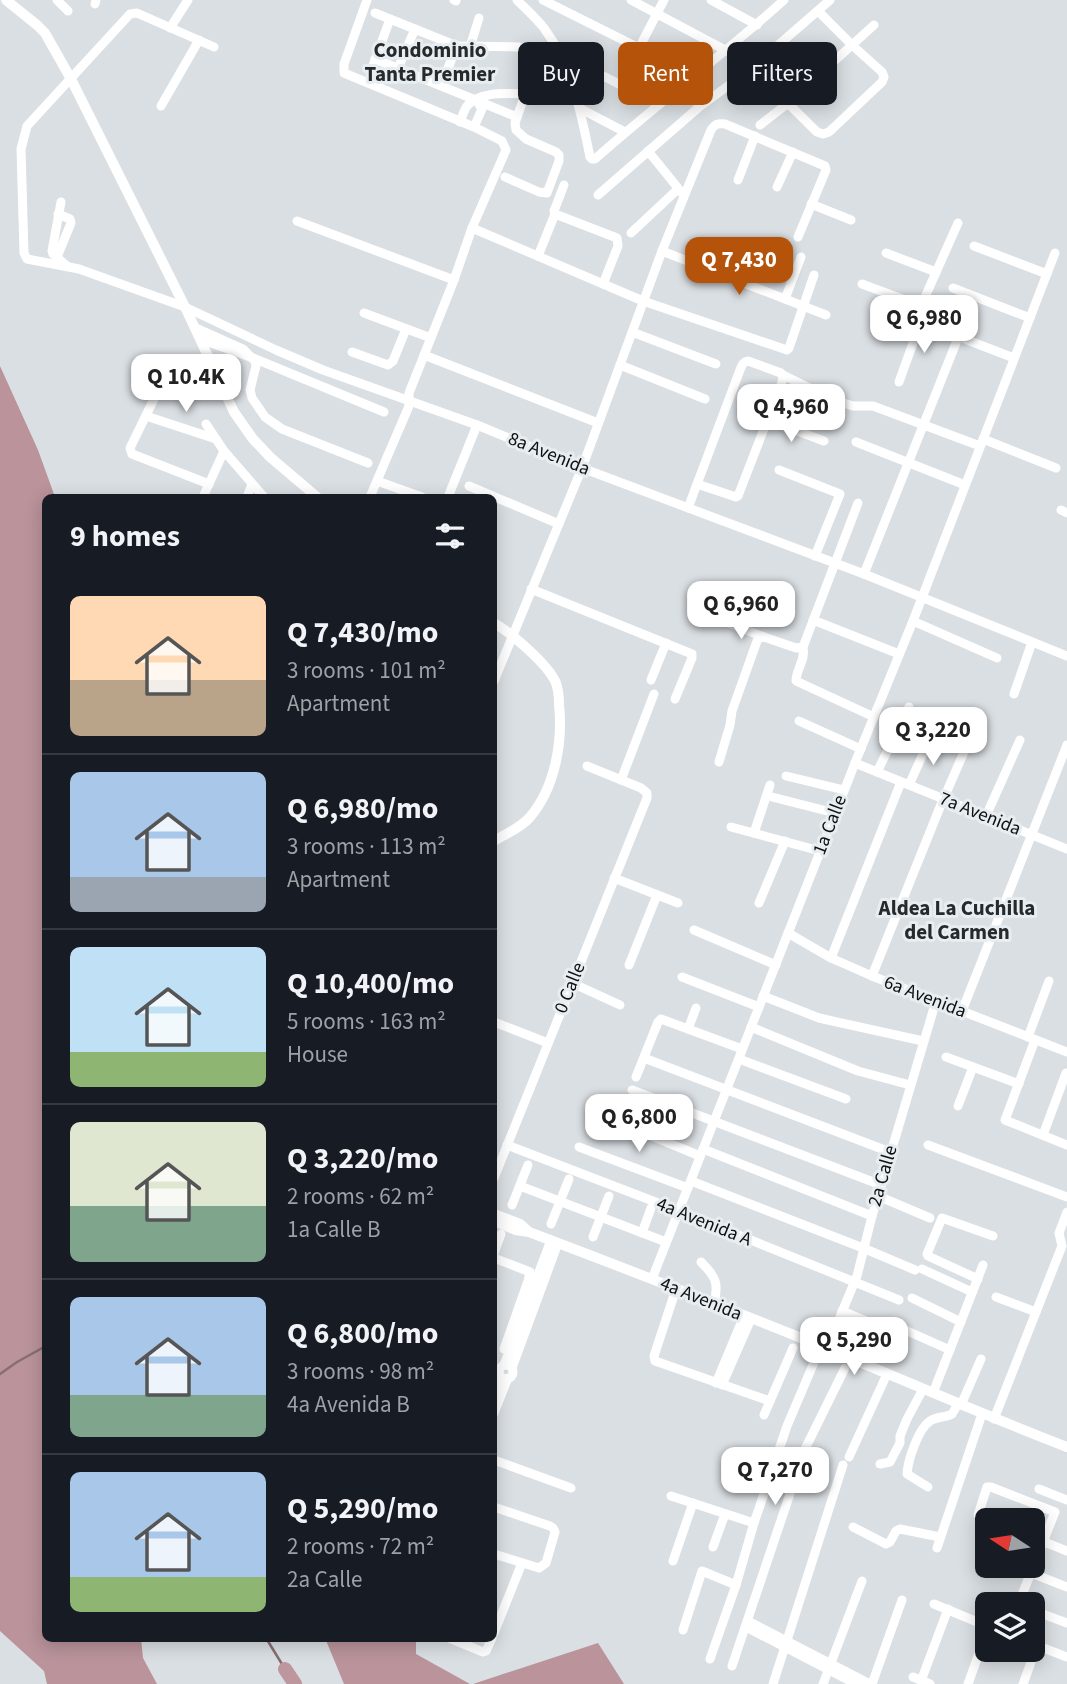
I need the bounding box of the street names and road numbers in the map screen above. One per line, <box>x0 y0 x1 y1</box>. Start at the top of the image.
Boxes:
street label: 8a Avenida <box>504 425 594 483</box>
street label: 7a Avenida <box>935 785 1025 843</box>
street label: 1a Calle <box>806 791 854 859</box>
street label: 0 Calle <box>548 958 592 1018</box>
street label: 6a Avenida <box>880 969 970 1025</box>
street label: 2a Calle <box>861 1142 905 1210</box>
street label: 4a Avenida A <box>652 1191 756 1254</box>
street label: 4a Avenida <box>656 1270 746 1328</box>

